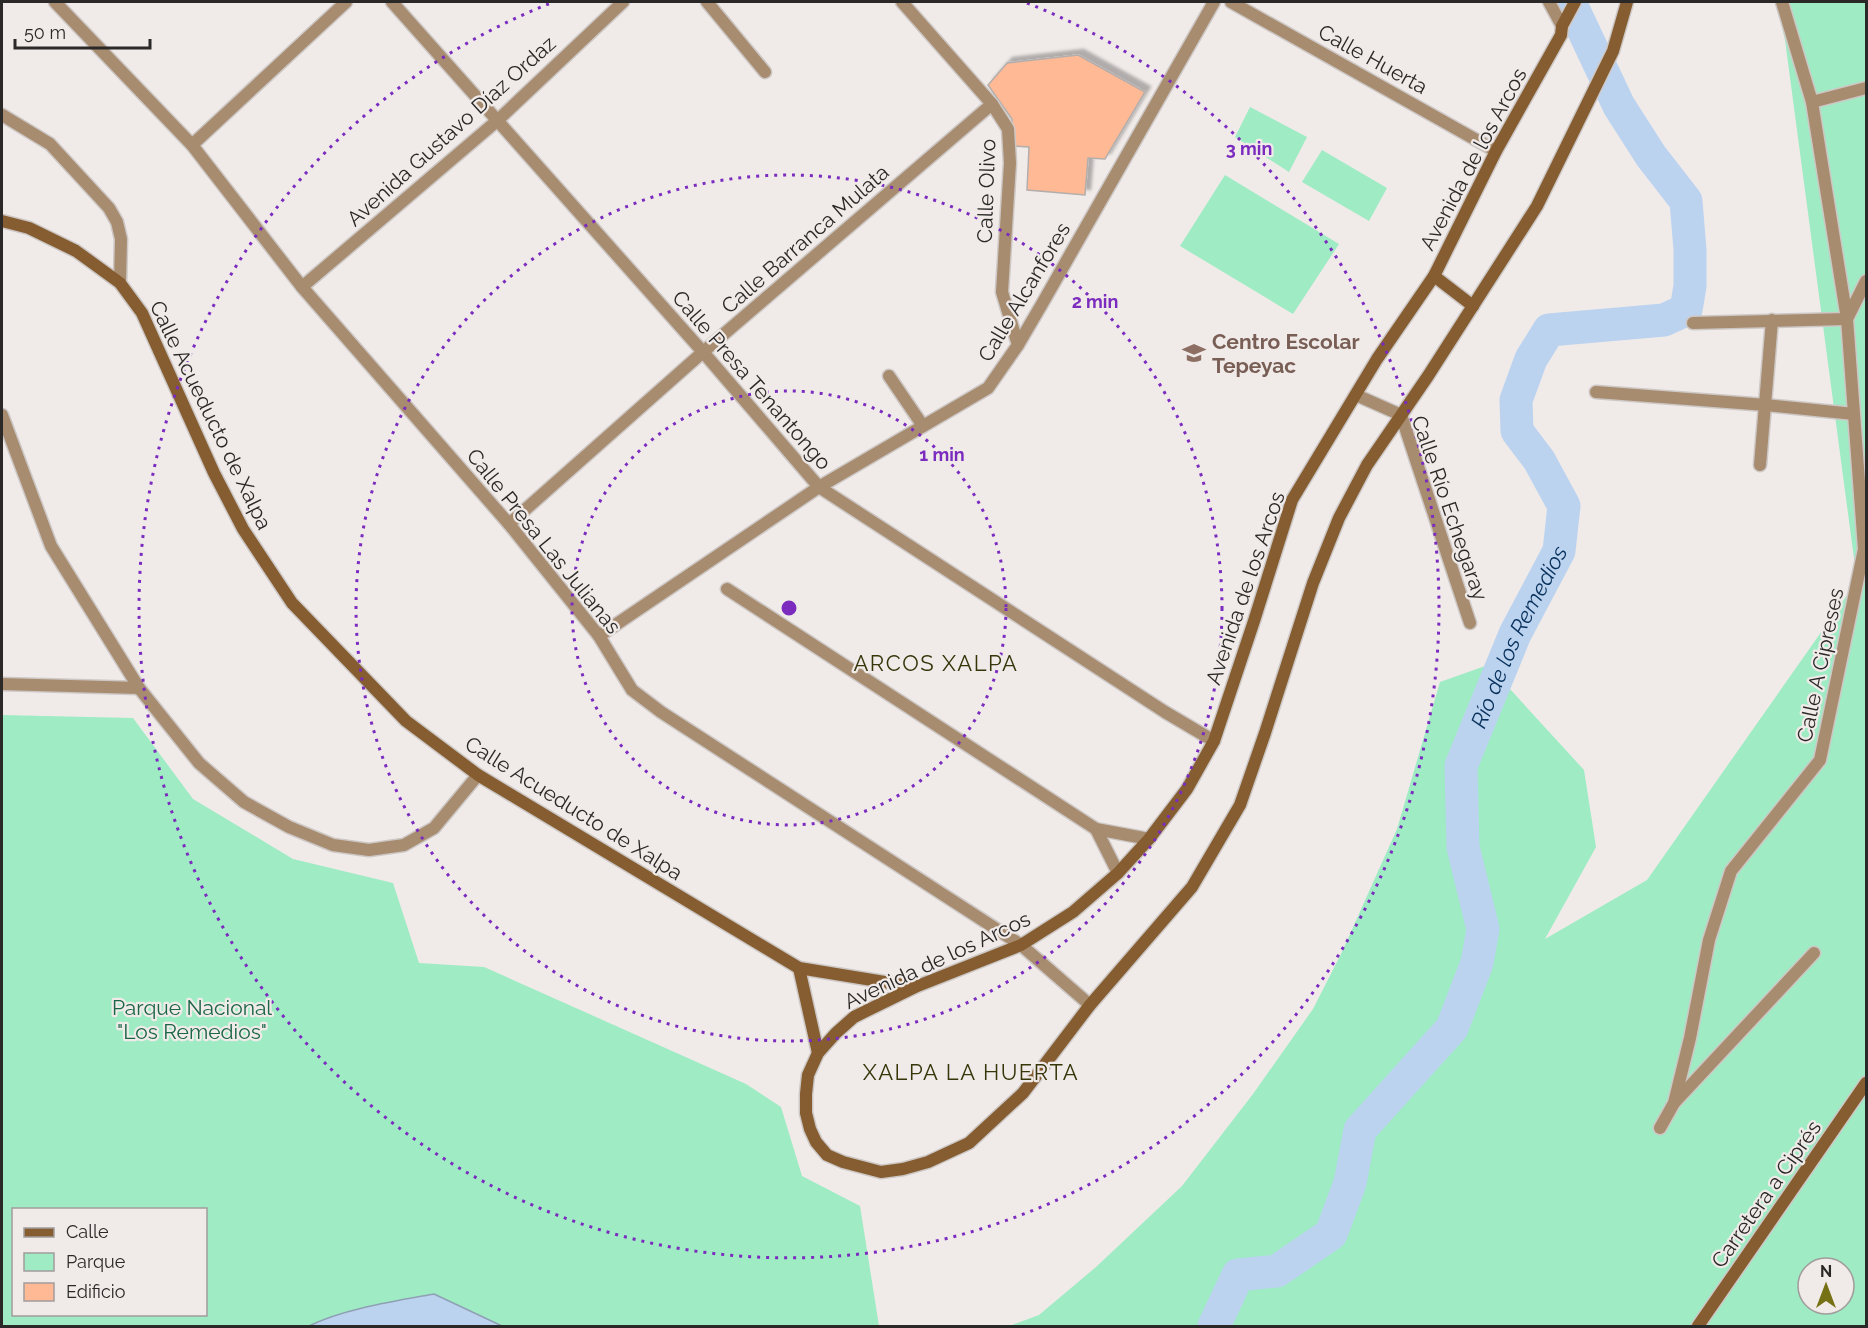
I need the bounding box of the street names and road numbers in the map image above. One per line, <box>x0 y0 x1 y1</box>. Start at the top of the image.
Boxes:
street label: Calle Huerta <box>1314 19 1432 99</box>
street label: Avenida Gustavo Díaz Ordaz <box>342 31 560 231</box>
street label: Avenida de los Arcos <box>1414 64 1532 254</box>
street label: Calle Olivo <box>972 138 1000 244</box>
street label: Calle Barranca Mulata <box>716 160 894 318</box>
street label: Calle Alcanfores <box>973 218 1075 366</box>
street label: Calle Presa Tenantongo <box>667 285 837 475</box>
street label: Calle Acueducto de Xalpa <box>145 296 277 534</box>
street label: Calle Río Echegaray <box>1407 412 1493 604</box>
street label: Calle Presa Las Julianas <box>462 443 626 639</box>
street label: Avenida de los Arcos <box>1200 488 1290 688</box>
street label: Calle A Cipreses <box>1791 586 1849 744</box>
street label: Calle Acueducto de Xalpa <box>461 731 687 885</box>
street label: Avenida de los Arcos <box>840 906 1034 1014</box>
street label: Carretera a Ciprés <box>1706 1116 1826 1272</box>

